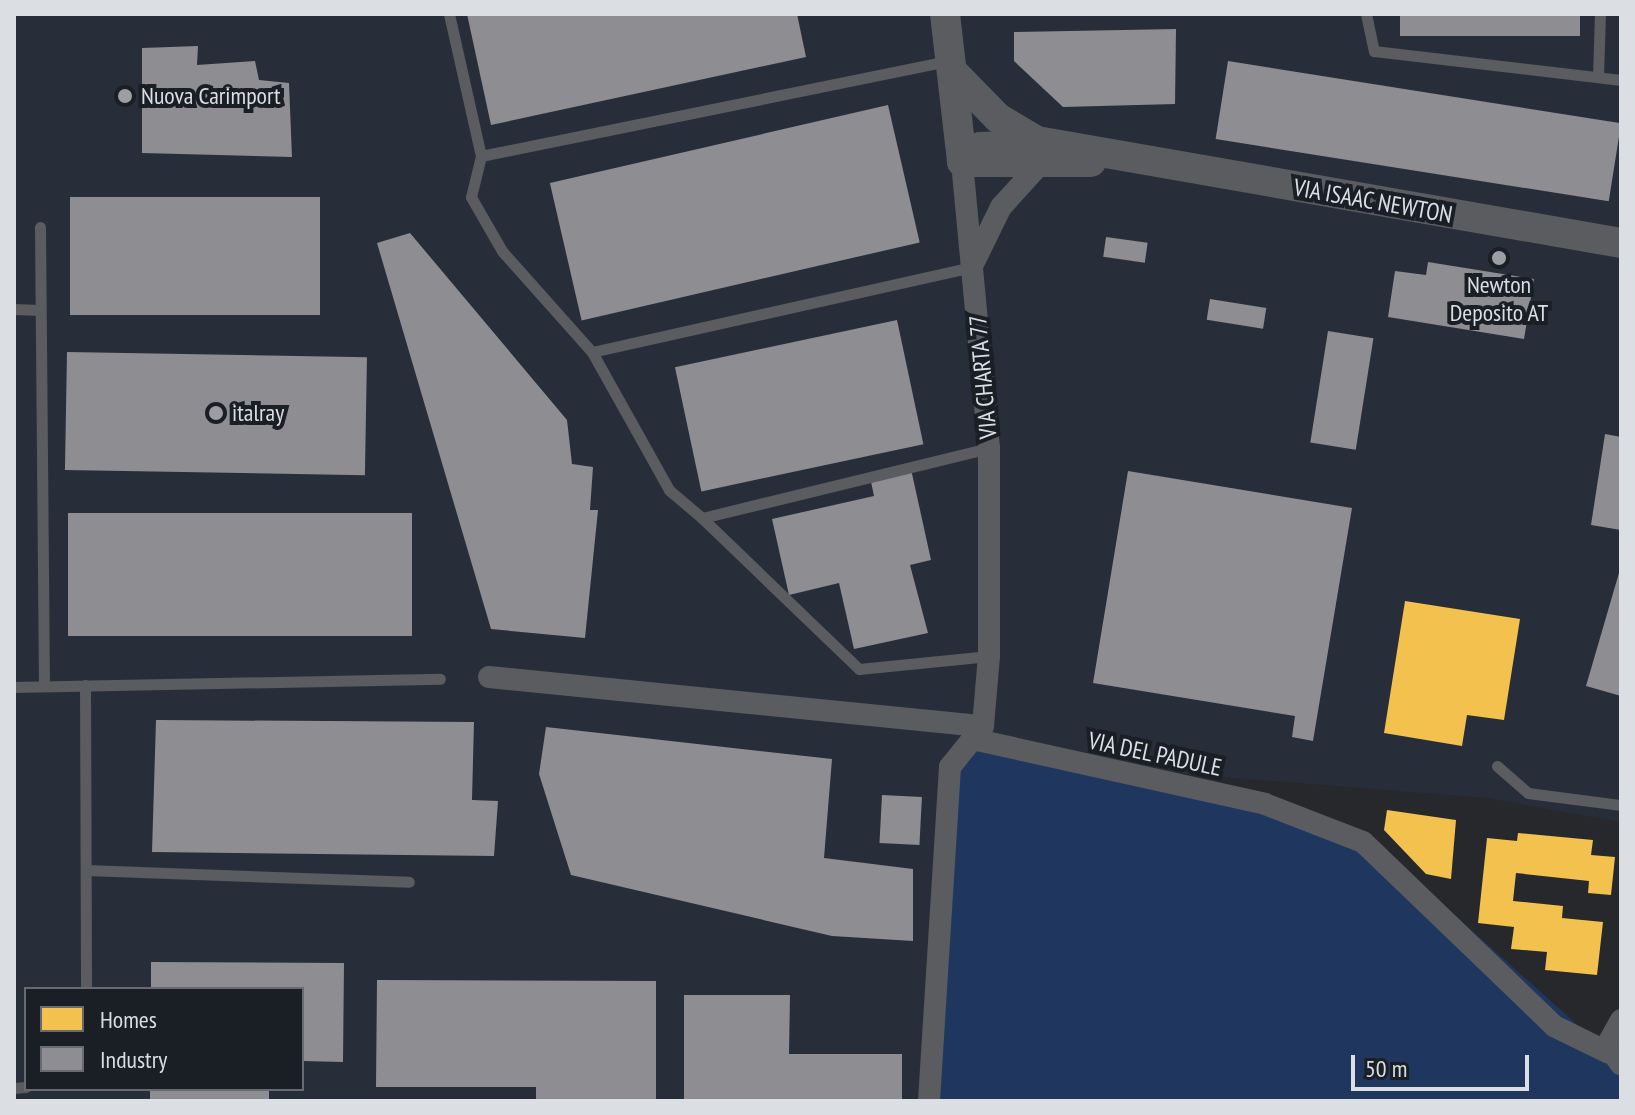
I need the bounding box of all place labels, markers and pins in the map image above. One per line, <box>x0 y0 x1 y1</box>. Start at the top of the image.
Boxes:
place label: Nuova Carimport <box>141 82 281 110</box>
marker: Nuova Carimport <box>116 87 134 105</box>
marker: Newton Deposito AT <box>1490 249 1508 267</box>
place label: Newton Deposito AT <box>1449 271 1549 327</box>
place label: italray <box>232 399 284 427</box>
marker: italray <box>207 404 225 422</box>

